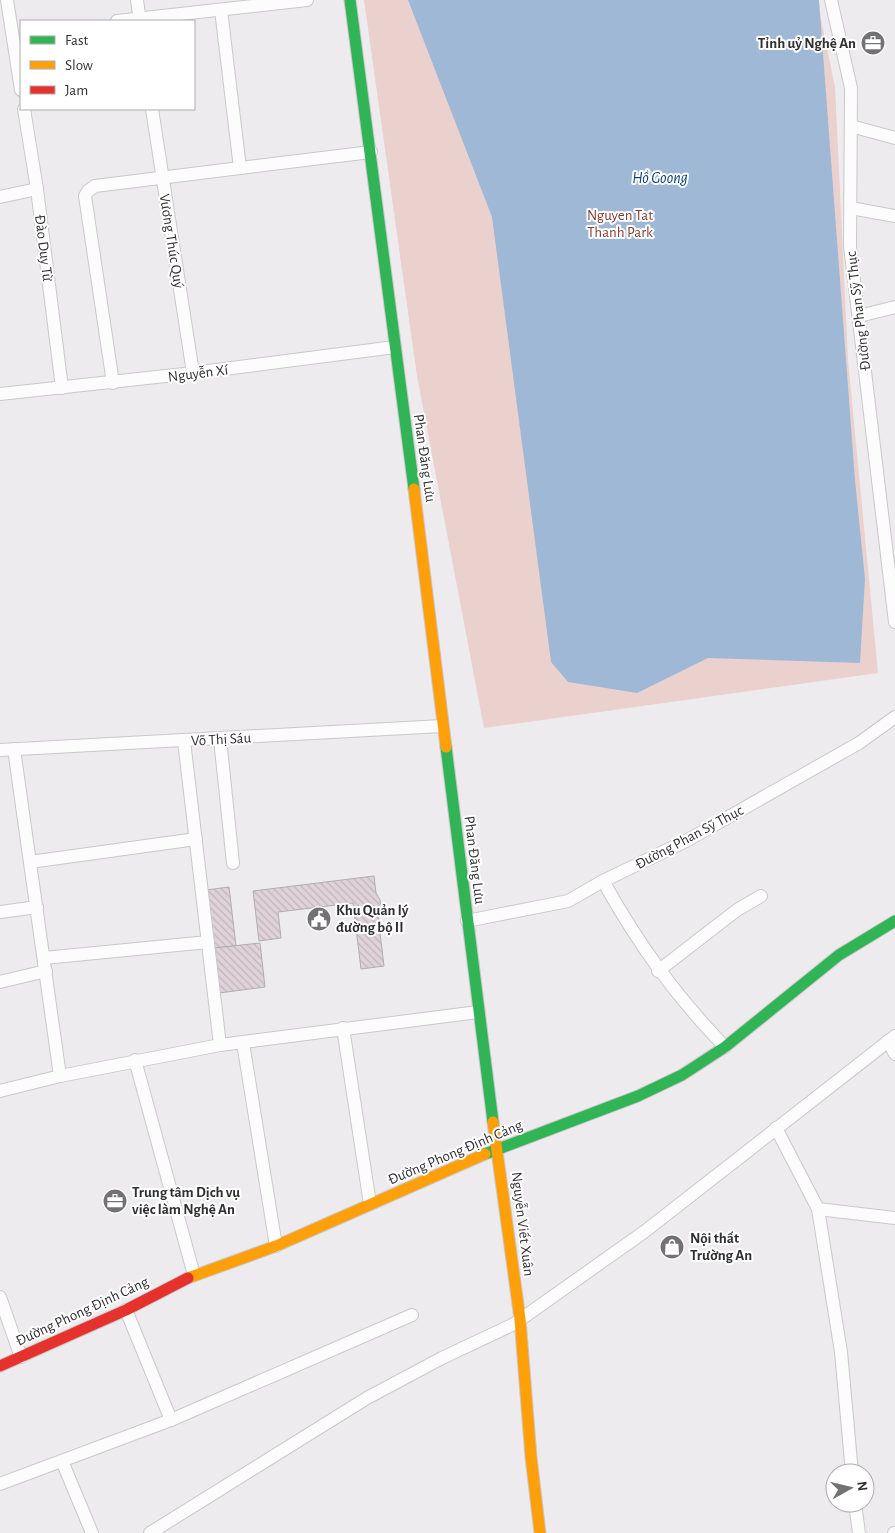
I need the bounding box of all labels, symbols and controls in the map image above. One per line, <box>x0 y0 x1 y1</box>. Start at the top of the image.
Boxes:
legend <box>20 20 195 110</box>
office icon: Tỉnh uỷ Nghệ An <box>860 30 886 56</box>
text: Fast <box>65 33 89 48</box>
place label: Tỉnh uỷ Nghệ An <box>758 36 856 51</box>
text: Slow <box>65 58 93 73</box>
text: Jam <box>65 83 88 98</box>
water label: Hồ Goong <box>632 170 688 186</box>
street label: Vương Thúc Quý <box>157 193 186 290</box>
park label: Nguyen Tat Thanh Park <box>587 208 653 240</box>
street label: Đào Duy Từ <box>32 214 55 282</box>
street label: Đường Phan Sỹ Thục <box>844 250 873 371</box>
street label: Nguyễn Xí <box>167 361 229 385</box>
street label: Phan Đăng Lưu <box>411 413 438 503</box>
street label: Võ Thị Sáu <box>191 730 252 749</box>
street label: Đường Phan Sỹ Thục <box>633 803 746 872</box>
street label: Phan Đăng Lưu <box>462 815 487 905</box>
place label: Khu Quản lý đường bộ II <box>336 903 409 935</box>
public building icon: Khu Quản lý đường bộ II <box>306 906 332 932</box>
street label: Đường Phong Định Cảng <box>386 1117 525 1188</box>
street label: Nguyễn Viết Xuân <box>509 1171 537 1277</box>
place label: Trung tâm Dịch vụ việc làm Nghệ An <box>132 1185 240 1217</box>
office icon: Trung tâm Dịch vụ việc làm Nghệ An <box>102 1188 128 1214</box>
place label: Nội thất Trường An <box>690 1231 752 1263</box>
shop icon: Nội thất Trường An <box>659 1234 685 1260</box>
street label: Đường Phong Định Cảng <box>14 1274 152 1349</box>
north arrow <box>825 1463 875 1513</box>
text: N <box>854 1481 869 1492</box>

